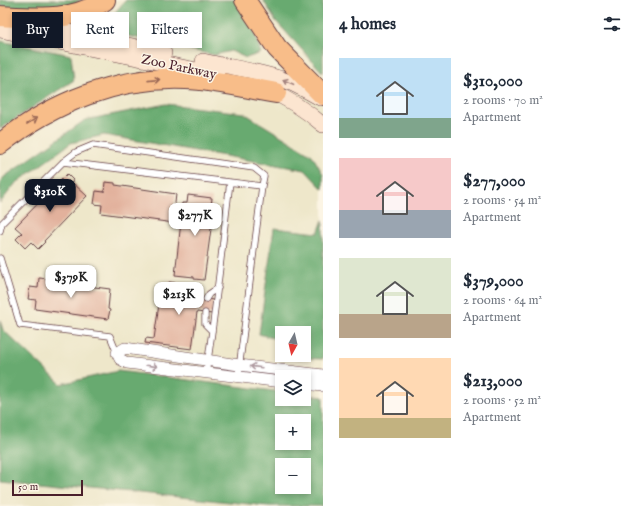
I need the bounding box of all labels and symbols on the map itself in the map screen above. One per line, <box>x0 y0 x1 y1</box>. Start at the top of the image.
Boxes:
street label: Zoo Parkway <box>139 50 218 84</box>
one-way arrow <box>147 76 160 84</box>
one-way arrow <box>283 78 295 85</box>
one-way arrow <box>26 117 37 125</box>
pin: $310K <box>22 179 78 213</box>
pin: $277K <box>167 203 223 237</box>
pin: $379K <box>43 265 99 299</box>
pin: $213K <box>151 282 207 316</box>
north arrow <box>275 326 311 362</box>
one-way arrow <box>145 362 158 370</box>
one-way arrow <box>250 363 263 371</box>
scale bar <box>12 478 83 497</box>

